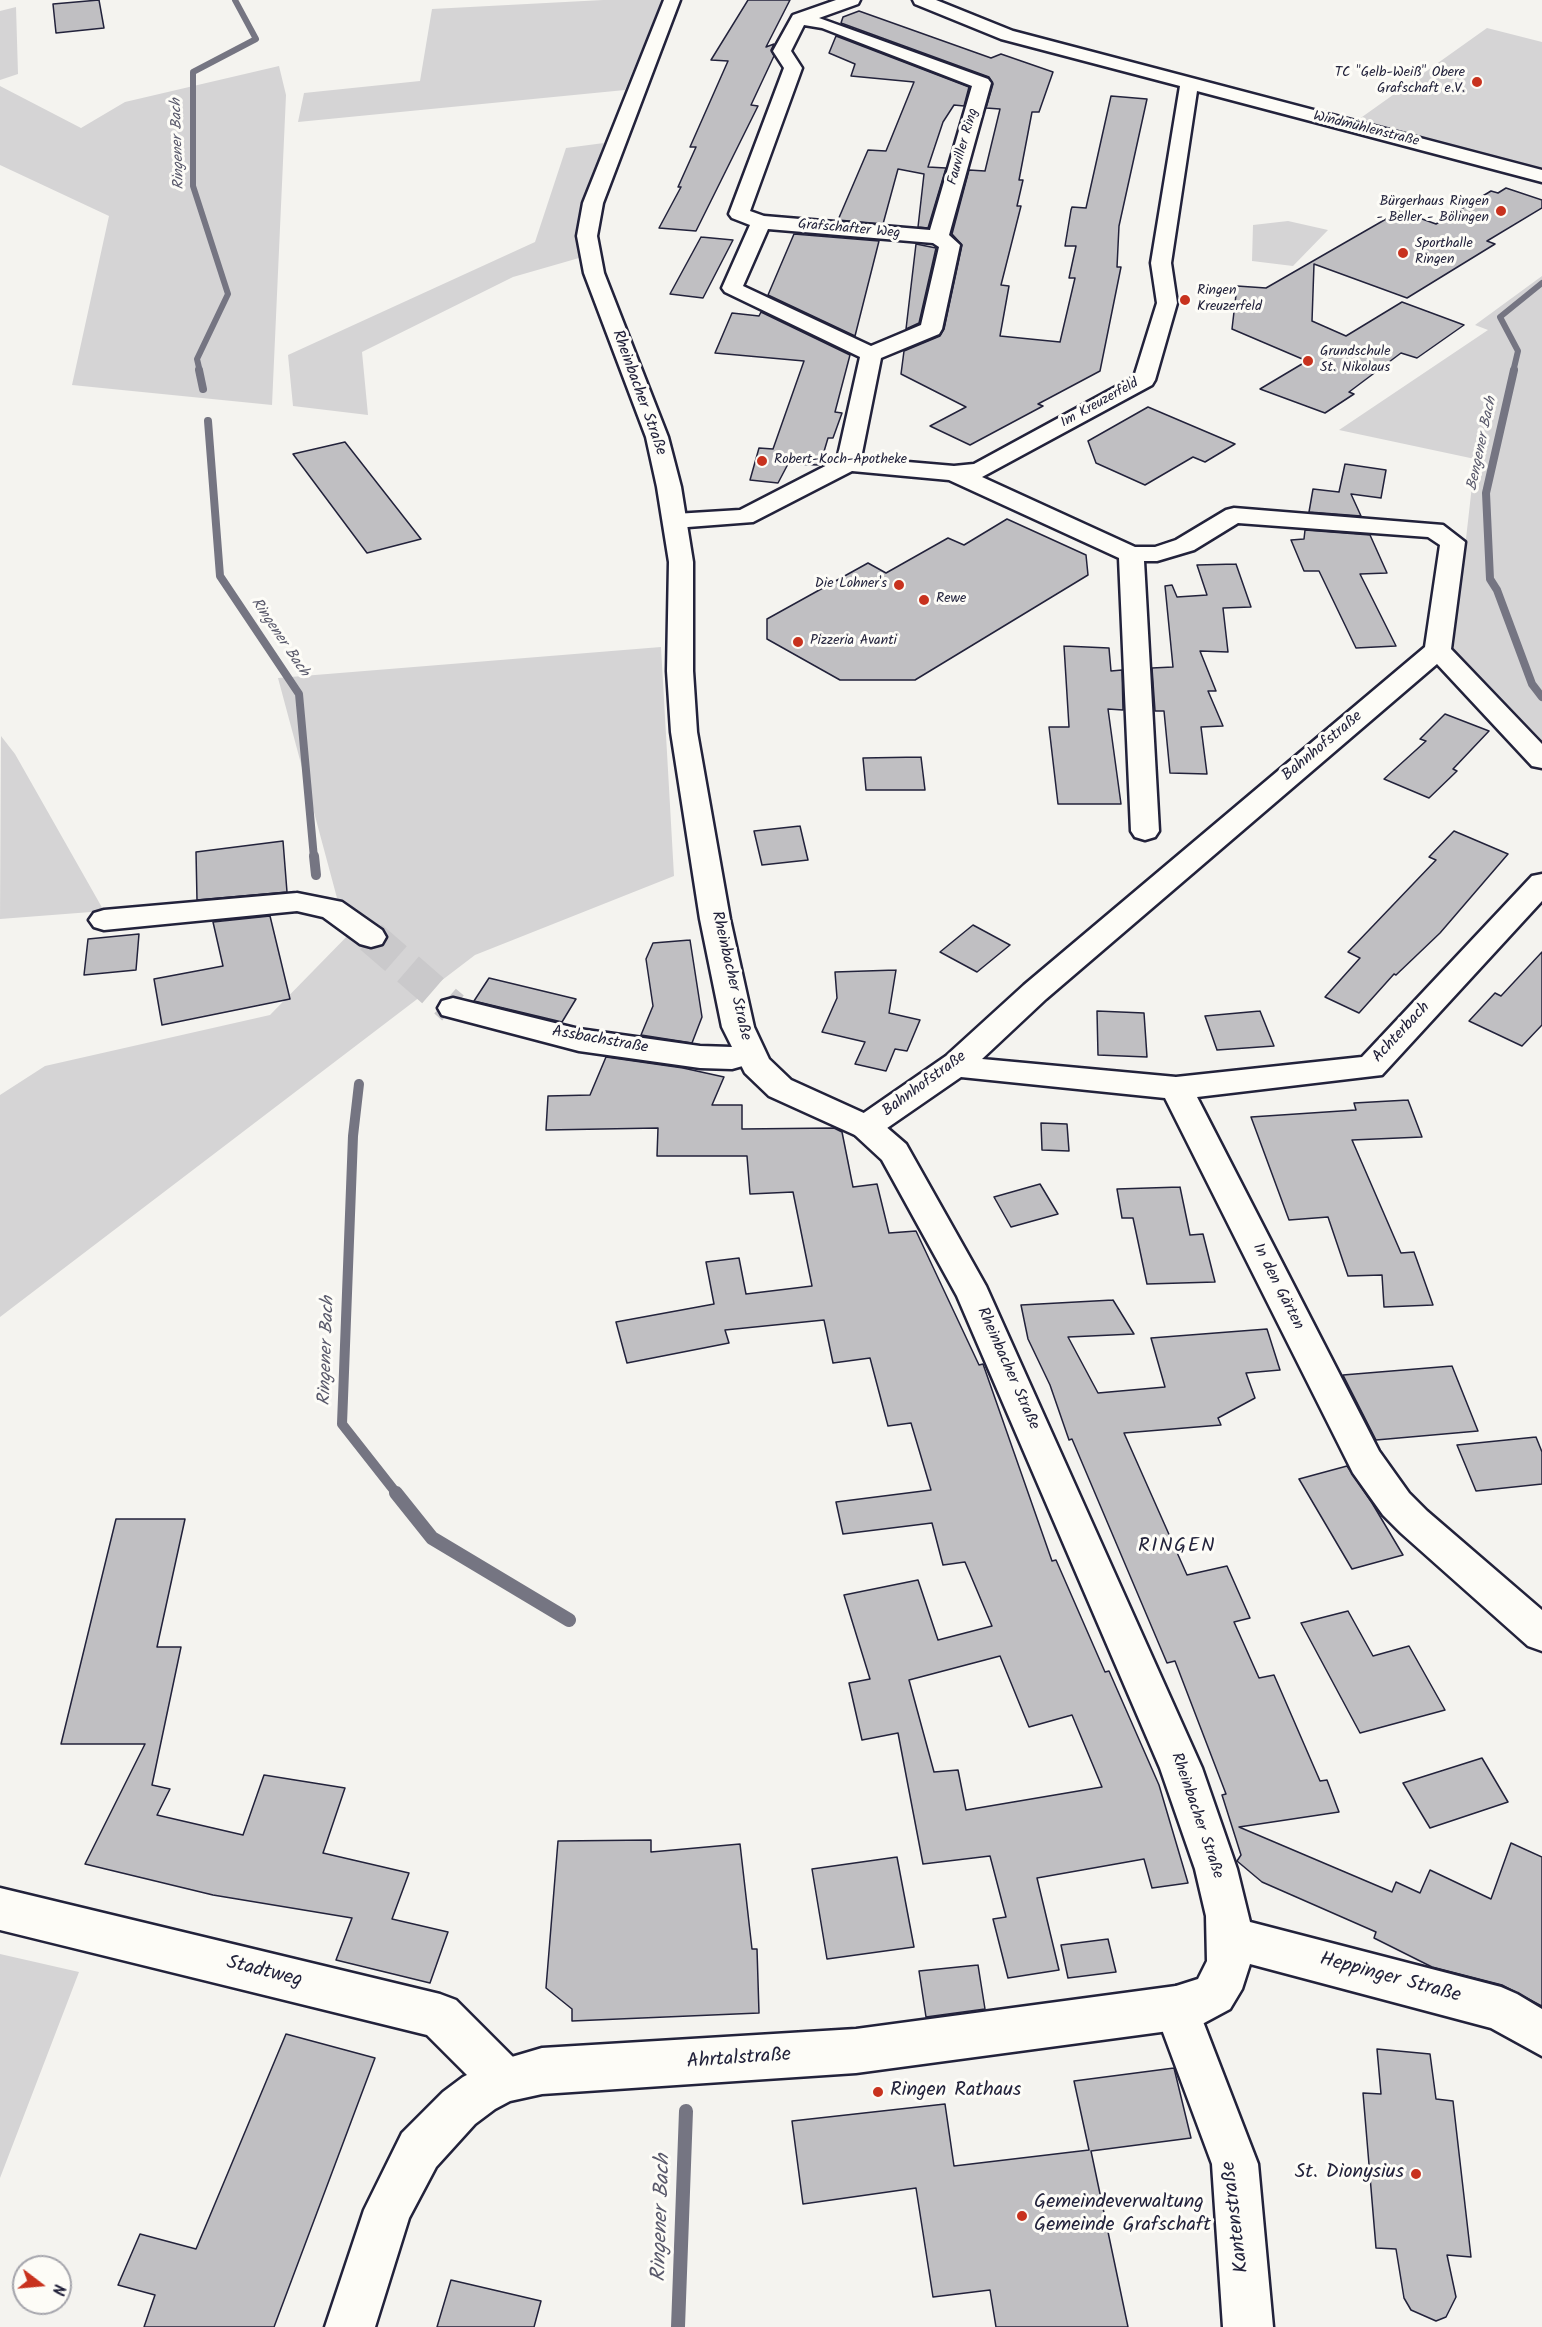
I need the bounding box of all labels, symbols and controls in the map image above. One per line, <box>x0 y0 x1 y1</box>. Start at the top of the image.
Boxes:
place label: TC "Gelb-Weiß" Obere Grafschaft e.V. <box>1335 66 1465 98</box>
marker: TC "Gelb-Weiß" Obere Grafschaft e.V. <box>1470 75 1484 89</box>
water label: Ringener Bach <box>168 98 190 190</box>
street label: Fauviller Ring <box>945 107 983 187</box>
street label: Windmühlenstraße <box>1311 109 1421 151</box>
place label: Bürgerhaus Ringen - Beller - Bölingen <box>1376 195 1489 228</box>
marker: Bürgerhaus Ringen - Beller - Bölingen <box>1494 204 1508 218</box>
street label: Grafschafter Weg <box>797 217 901 243</box>
place label: Sporthalle Ringen <box>1415 237 1473 270</box>
marker: Sporthalle Ringen <box>1396 246 1410 260</box>
place label: Ringen Kreuzerfeld <box>1197 284 1262 316</box>
marker: Ringen Kreuzerfeld <box>1178 293 1192 307</box>
street label: Rheinbacher Straße <box>606 328 670 458</box>
place label: Grundschule St. Nikolaus <box>1320 345 1391 378</box>
marker: Grundschule St. Nikolaus <box>1301 354 1315 368</box>
street label: Im Kreuzerfeld <box>1058 376 1142 432</box>
water label: Bengener Bach <box>1464 396 1502 492</box>
place label: Robert-Koch-Apotheke <box>774 453 907 469</box>
marker: Robert-Koch-Apotheke <box>755 454 769 468</box>
place label: Die Lohner's <box>815 577 887 593</box>
marker: Die Lohner's <box>892 578 906 592</box>
place label: Rewe <box>936 592 966 608</box>
marker: Rewe <box>917 593 931 607</box>
water label: Ringener Bach <box>246 595 312 681</box>
place label: Pizzeria Avanti <box>810 634 897 650</box>
marker: Pizzeria Avanti <box>791 635 805 649</box>
street label: Bahnhofstraße <box>1279 708 1367 786</box>
street label: Rheinbacher Straße <box>706 910 754 1042</box>
street label: Achterbach <box>1369 999 1435 1067</box>
street label: Assbachstraße <box>550 1023 650 1059</box>
street label: Bahnhofstraße <box>879 1048 971 1122</box>
street label: In den Gärten <box>1247 1241 1307 1333</box>
water label: Ringener Bach <box>315 1296 341 1406</box>
street label: Rheinbacher Straße <box>971 1305 1043 1433</box>
district label: RINGEN <box>1138 1536 1216 1560</box>
street label: Rheinbacher Straße <box>1165 1750 1227 1882</box>
street label: Heppinger Straße <box>1317 1949 1463 2009</box>
street label: Stadtweg <box>224 1952 304 1994</box>
street label: Ahrtalstraße <box>686 2044 792 2076</box>
place label: Ringen Rathaus <box>890 2080 1021 2104</box>
marker: Ringen Rathaus <box>871 2085 885 2099</box>
water label: Ringener Bach <box>648 2154 678 2282</box>
street label: Kantenstraße <box>1218 2160 1256 2274</box>
place label: St. Dionysius <box>1295 2162 1404 2186</box>
marker: St. Dionysius <box>1409 2167 1423 2181</box>
place label: Gemeindeverwaltung Gemeinde Grafschaft <box>1034 2192 1211 2239</box>
marker: Gemeindeverwaltung Gemeinde Grafschaft <box>1015 2209 1029 2223</box>
north arrow <box>12 2255 72 2315</box>
text: N <box>44 2281 71 2298</box>

